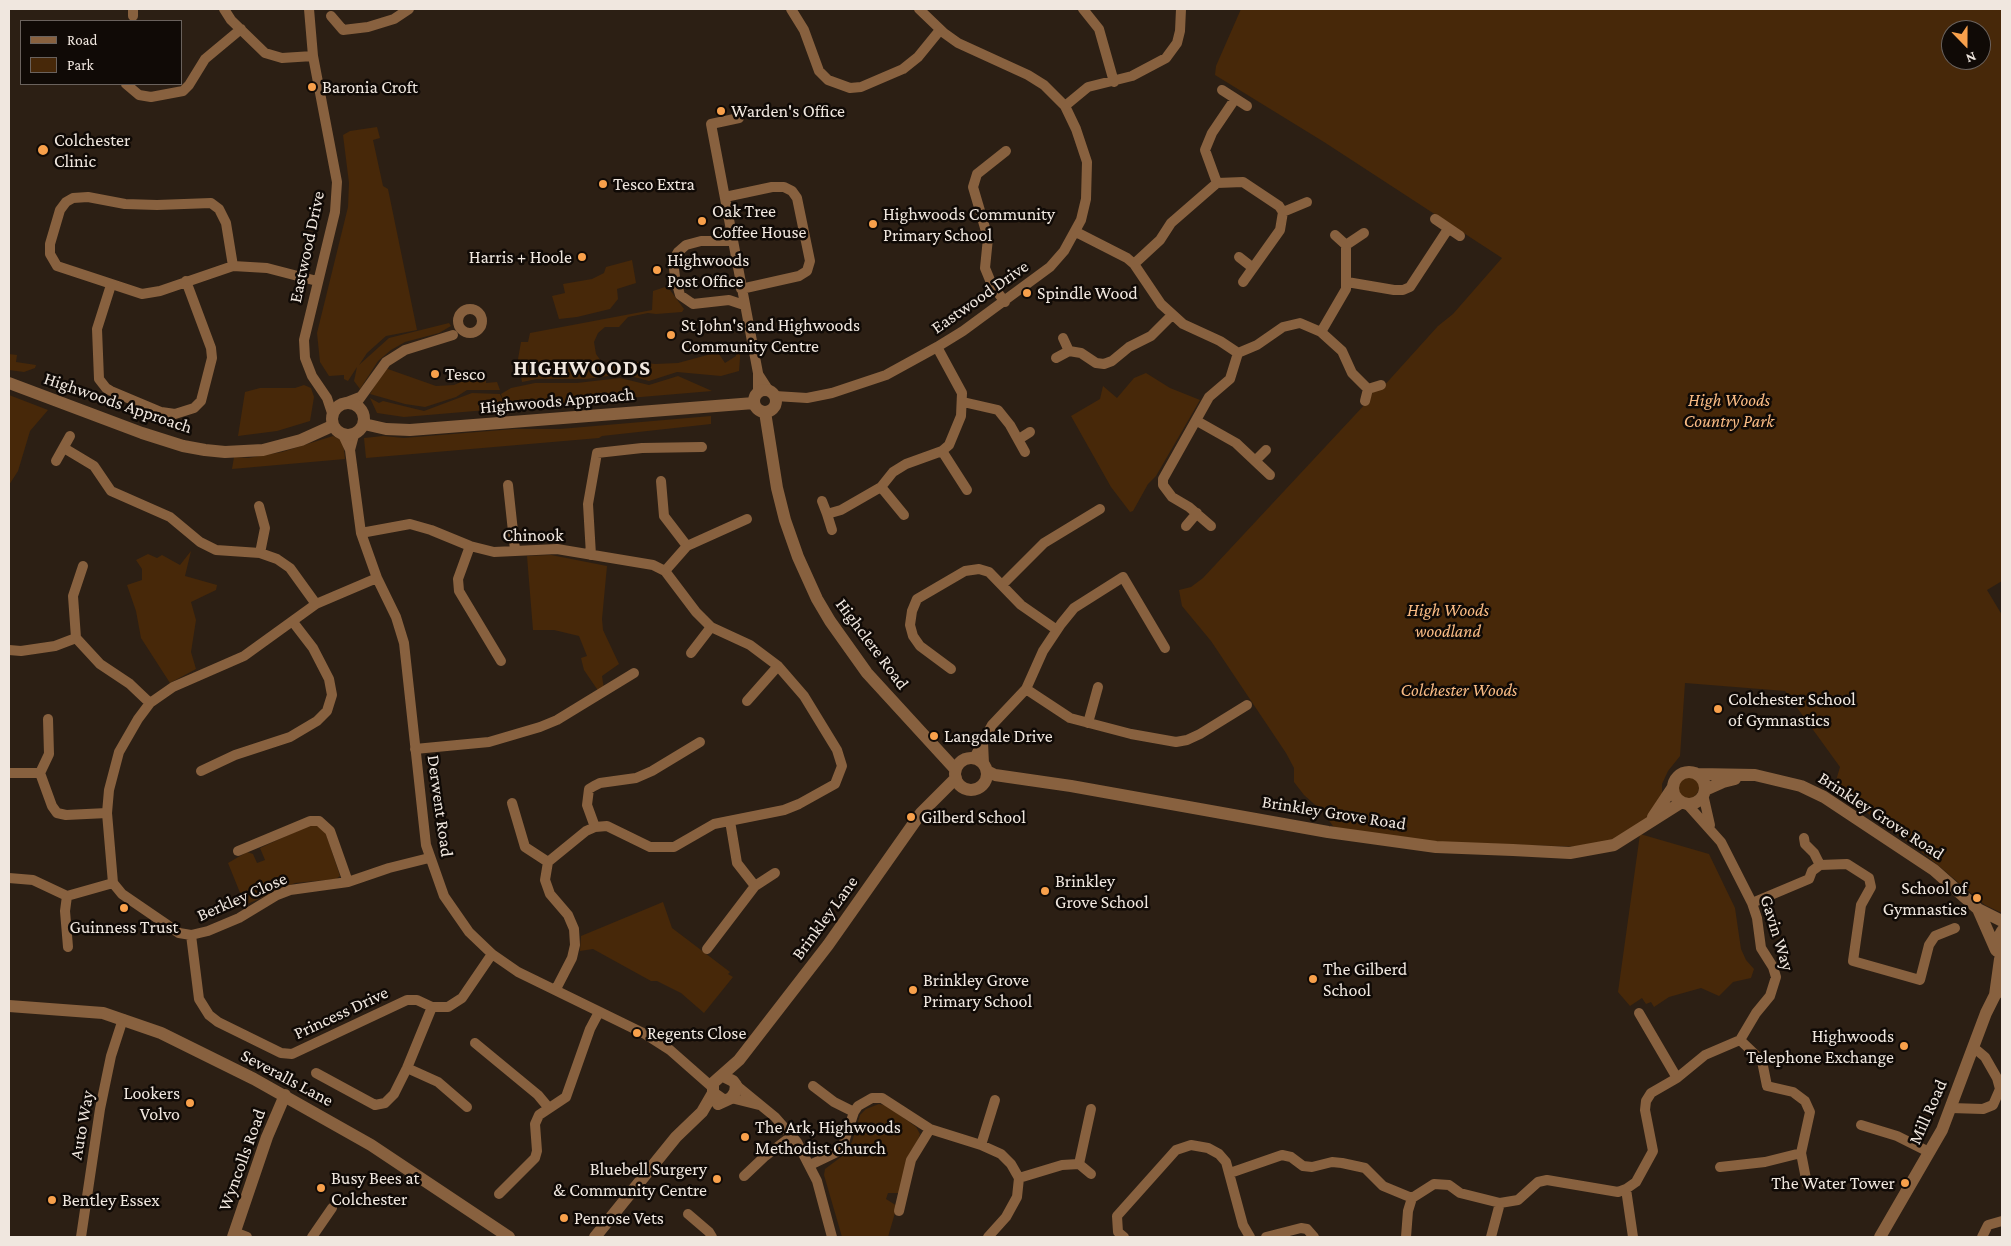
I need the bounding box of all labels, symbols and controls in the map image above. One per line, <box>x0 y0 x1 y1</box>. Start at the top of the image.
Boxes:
legend <box>20 20 182 85</box>
north arrow <box>1941 20 1991 70</box>
text: Road <box>67 32 97 48</box>
text: N <box>1964 49 1979 67</box>
text: Park <box>67 57 94 73</box>
place label: Baronia Croft <box>322 76 418 98</box>
marker: Baronia Croft <box>306 81 318 93</box>
place label: Warden's Office <box>731 100 845 122</box>
marker: Warden's Office <box>715 105 727 117</box>
place label: Colchester Clinic <box>54 129 130 172</box>
marker: Colchester Clinic <box>36 143 50 157</box>
place label: Tesco Extra <box>613 173 695 195</box>
marker: Tesco Extra <box>597 178 609 190</box>
street label: Eastwood Drive <box>285 189 329 305</box>
place label: Oak Tree Coffee House <box>712 200 806 242</box>
place label: Highwoods Community Primary School <box>883 203 1055 245</box>
marker: Oak Tree Coffee House <box>696 215 708 227</box>
marker: Highwoods Community Primary School <box>867 218 879 230</box>
place label: Harris + Hoole <box>469 246 572 268</box>
place label: Highwoods Post Office <box>667 249 749 292</box>
marker: Harris + Hoole <box>576 251 588 263</box>
street label: Eastwood Drive <box>927 255 1033 339</box>
marker: Highwoods Post Office <box>651 264 663 276</box>
place label: Spindle Wood <box>1037 282 1138 304</box>
marker: Spindle Wood <box>1021 287 1033 299</box>
place label: St John's and Highwoods Community Centre <box>681 314 860 356</box>
marker: St John's and Highwoods Community Centre <box>665 329 677 341</box>
district label: HIGHWOODS <box>512 355 652 381</box>
place label: Tesco <box>445 363 485 385</box>
street label: Highwoods Approach <box>41 368 195 438</box>
marker: Tesco <box>429 368 441 380</box>
street label: Highwoods Approach <box>479 383 635 419</box>
park label: High Woods Country Park <box>1684 389 1774 432</box>
street label: Chinook <box>502 524 564 546</box>
street label: Highclere Road <box>831 594 913 694</box>
park label: High Woods woodland <box>1407 599 1489 642</box>
park label: Colchester Woods <box>1401 679 1517 701</box>
place label: Colchester School of Gymnastics <box>1728 688 1856 731</box>
marker: Colchester School of Gymnastics <box>1712 703 1724 715</box>
place label: Langdale Drive <box>944 725 1053 747</box>
marker: Langdale Drive <box>928 730 940 742</box>
street label: Derwent Road <box>422 754 458 858</box>
street label: Brinkley Grove Road <box>1814 767 1948 865</box>
street label: Brinkley Grove Road <box>1260 791 1408 835</box>
place label: Gilberd School <box>921 806 1026 828</box>
marker: Gilberd School <box>905 811 917 823</box>
street label: Berkley Close <box>194 868 290 926</box>
place label: Brinkley Grove School <box>1055 870 1149 912</box>
street label: Brinkley Lane <box>787 872 863 964</box>
place label: School of Gymnastics <box>1883 877 1967 920</box>
marker: Brinkley Grove School <box>1039 885 1051 897</box>
marker: School of Gymnastics <box>1971 892 1983 904</box>
street label: Gavin Way <box>1755 893 1799 973</box>
marker: Guinness Trust <box>118 902 130 914</box>
place label: Guinness Trust <box>69 916 179 938</box>
place label: The Gilberd School <box>1323 958 1407 1001</box>
place label: Brinkley Grove Primary School <box>923 969 1032 1012</box>
marker: The Gilberd School <box>1307 973 1319 985</box>
street label: Princess Drive <box>290 982 392 1044</box>
marker: Brinkley Grove Primary School <box>907 984 919 996</box>
place label: Regents Close <box>647 1022 746 1044</box>
place label: Highwoods Telephone Exchange <box>1746 1025 1894 1068</box>
marker: Regents Close <box>631 1027 643 1039</box>
marker: Highwoods Telephone Exchange <box>1898 1040 1910 1052</box>
street label: Severalls Lane <box>237 1045 337 1111</box>
street label: Mill Road <box>1904 1076 1952 1148</box>
place label: Lookers Volvo <box>123 1082 180 1124</box>
street label: Auto Way <box>65 1089 99 1161</box>
marker: Lookers Volvo <box>184 1097 196 1109</box>
street label: Wyncolls Road <box>214 1106 270 1214</box>
place label: The Ark, Highwoods Methodist Church <box>755 1116 901 1158</box>
marker: The Ark, Highwoods Methodist Church <box>739 1131 751 1143</box>
place label: Bluebell Surgery & Community Centre <box>553 1158 707 1200</box>
place label: Busy Bees at Colchester <box>331 1167 419 1210</box>
place label: The Water Tower <box>1771 1172 1895 1194</box>
marker: Bluebell Surgery & Community Centre <box>711 1173 723 1185</box>
marker: The Water Tower <box>1899 1177 1911 1189</box>
marker: Busy Bees at Colchester <box>315 1182 327 1194</box>
place label: Bentley Essex <box>62 1189 160 1211</box>
marker: Bentley Essex <box>46 1194 58 1206</box>
place label: Penrose Vets <box>574 1207 664 1229</box>
marker: Penrose Vets <box>558 1212 570 1224</box>

